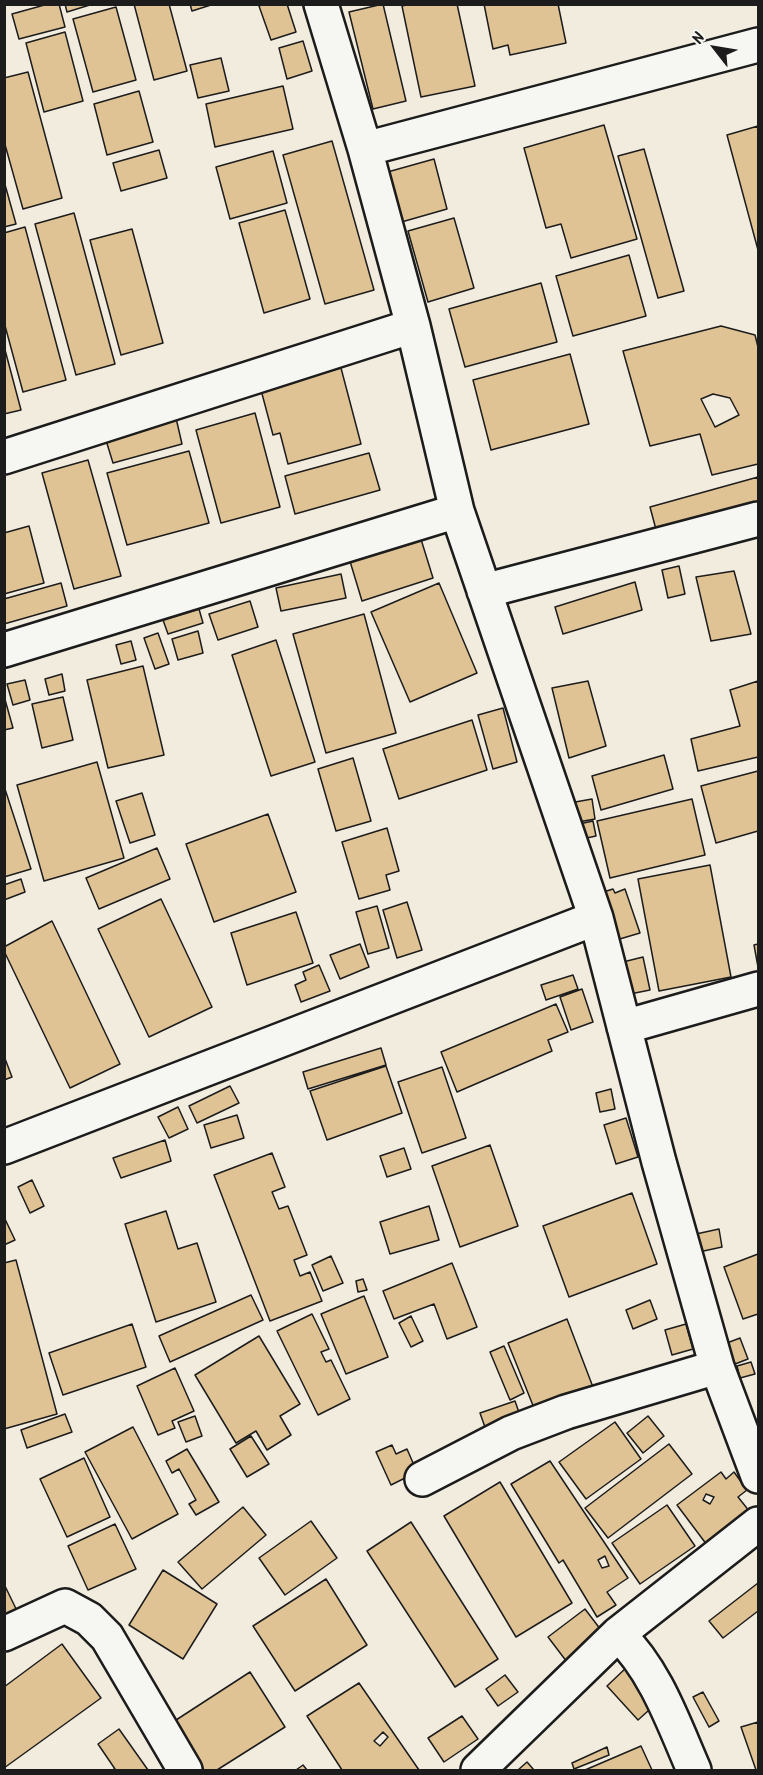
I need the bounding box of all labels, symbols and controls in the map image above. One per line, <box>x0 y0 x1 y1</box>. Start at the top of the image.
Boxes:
north arrow <box>685 18 745 78</box>
text: N <box>686 28 712 49</box>

